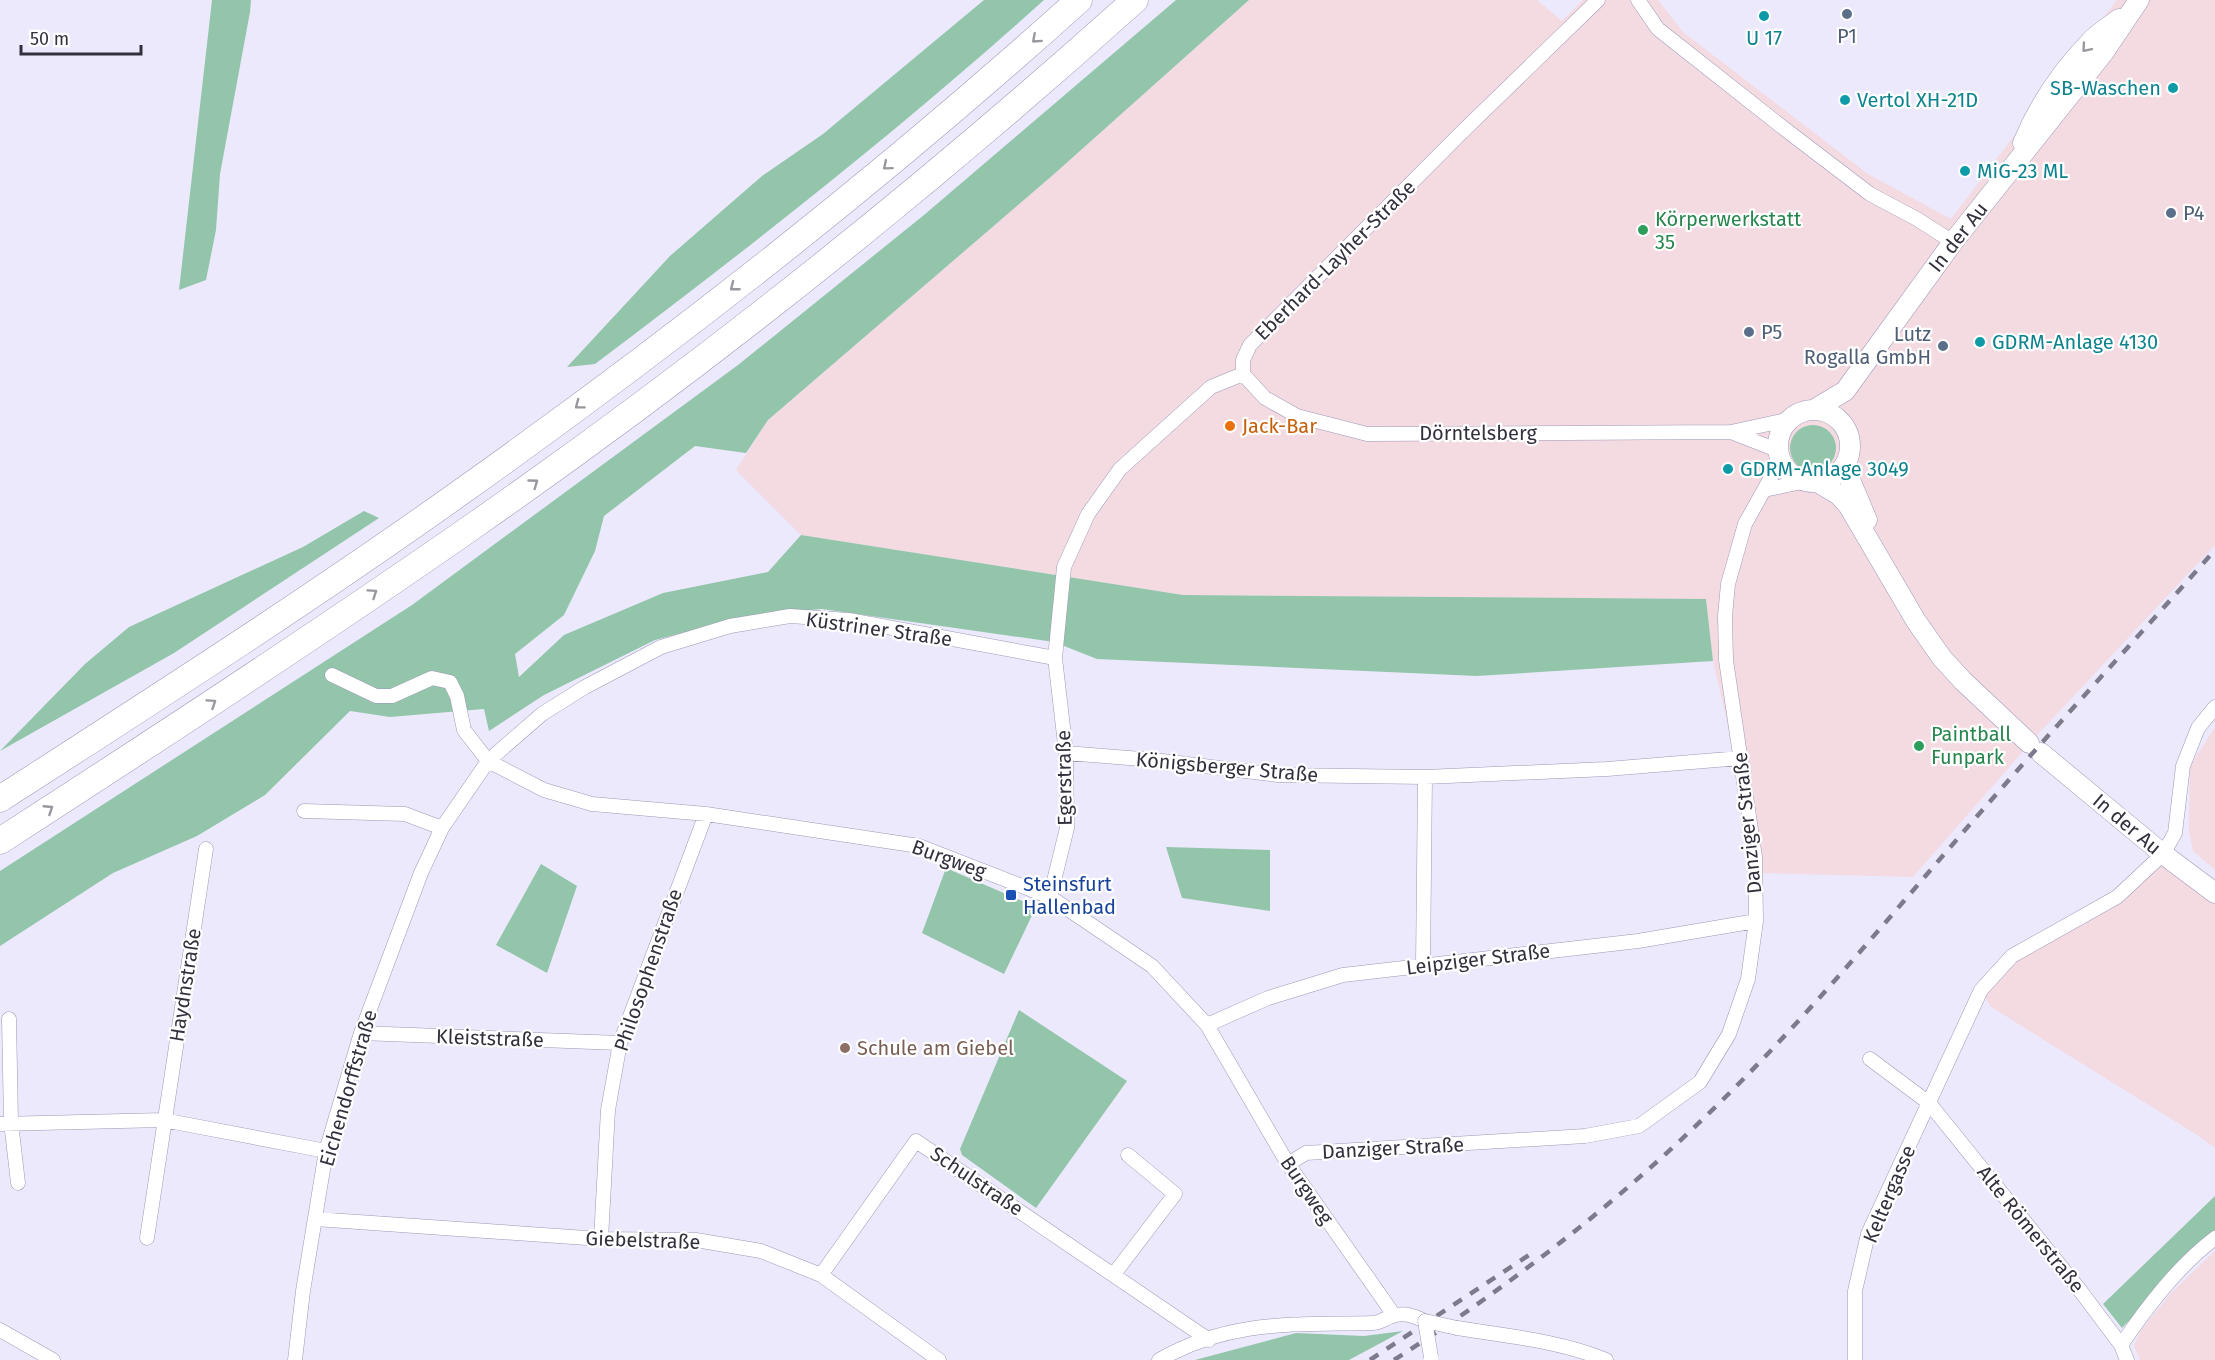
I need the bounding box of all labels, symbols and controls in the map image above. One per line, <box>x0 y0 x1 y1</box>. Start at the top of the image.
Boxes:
marker: P1 <box>1840 7 1854 21</box>
marker: U 17 <box>1757 9 1771 23</box>
scale bar <box>21 18 141 56</box>
place label: P1 <box>1837 24 1857 48</box>
place label: U 17 <box>1746 26 1782 50</box>
text: 50 m <box>30 28 69 50</box>
one-way arrow <box>1032 32 1042 43</box>
one-way arrow <box>2082 41 2093 52</box>
place label: SB-Waschen <box>2050 76 2161 100</box>
marker: SB-Waschen <box>2166 81 2180 95</box>
place label: Vertol XH-21D <box>1857 88 1978 112</box>
marker: Vertol XH-21D <box>1838 93 1852 107</box>
one-way arrow <box>883 158 894 169</box>
place label: MiG-23 ML <box>1977 159 2068 183</box>
marker: MiG-23 ML <box>1958 164 1972 178</box>
street label: Eberhard-Layher-Straße <box>1250 175 1420 345</box>
street label: In der Au <box>1923 197 1993 277</box>
place label: P4 <box>2183 201 2205 225</box>
marker: P4 <box>2164 206 2178 220</box>
place label: Körperwerkstatt 35 <box>1655 207 1802 254</box>
marker: Körperwerkstatt 35 <box>1636 223 1650 237</box>
one-way arrow <box>730 279 741 290</box>
place label: P5 <box>1761 320 1782 344</box>
place label: Lutz Rogalla GmbH <box>1804 322 1931 369</box>
marker: P5 <box>1742 325 1756 339</box>
place label: GDRM-Anlage 4130 <box>1992 330 2158 354</box>
marker: GDRM-Anlage 4130 <box>1973 335 1987 349</box>
marker: Lutz Rogalla GmbH <box>1936 339 1950 353</box>
one-way arrow <box>575 398 586 409</box>
place label: Jack-Bar <box>1242 414 1317 438</box>
marker: Jack-Bar <box>1223 419 1237 433</box>
street label: Dörntelsberg <box>1419 421 1537 445</box>
place label: GDRM-Anlage 3049 <box>1740 457 1909 481</box>
marker: GDRM-Anlage 3049 <box>1721 462 1735 476</box>
one-way arrow <box>528 479 539 490</box>
one-way arrow <box>367 589 378 600</box>
street label: Küstriner Straße <box>804 607 954 651</box>
one-way arrow <box>206 699 217 710</box>
place label: Paintball Funpark <box>1931 722 2011 769</box>
street label: Egerstraße <box>1051 730 1077 826</box>
marker: Paintball Funpark <box>1912 739 1926 753</box>
street label: Königsberger Straße <box>1135 747 1319 787</box>
street label: Danziger Straße <box>1728 751 1766 895</box>
street label: In der Au <box>2088 788 2166 860</box>
one-way arrow <box>43 805 53 817</box>
street label: Burgweg <box>909 835 990 884</box>
place label: Steinsfurt Hallenbad <box>1023 872 1116 919</box>
street label: Philosophenstraße <box>609 885 687 1055</box>
marker: Steinsfurt Hallenbad <box>1004 888 1018 902</box>
street label: Haydnstraße <box>164 926 206 1044</box>
street label: Leipziger Straße <box>1405 938 1551 980</box>
street label: Eichendorffstraße <box>314 1007 382 1169</box>
street label: Kleiststraße <box>436 1024 544 1052</box>
place label: Schule am Giebel <box>857 1036 1014 1060</box>
marker: Schule am Giebel <box>838 1041 852 1055</box>
street label: Danziger Straße <box>1321 1132 1465 1164</box>
street label: Schulstraße <box>926 1141 1028 1221</box>
street label: Keltergasse <box>1858 1142 1920 1246</box>
street label: Burgweg <box>1275 1151 1339 1229</box>
street label: Alte Römerstraße <box>1972 1161 2090 1297</box>
street label: Giebelstraße <box>585 1226 701 1254</box>

